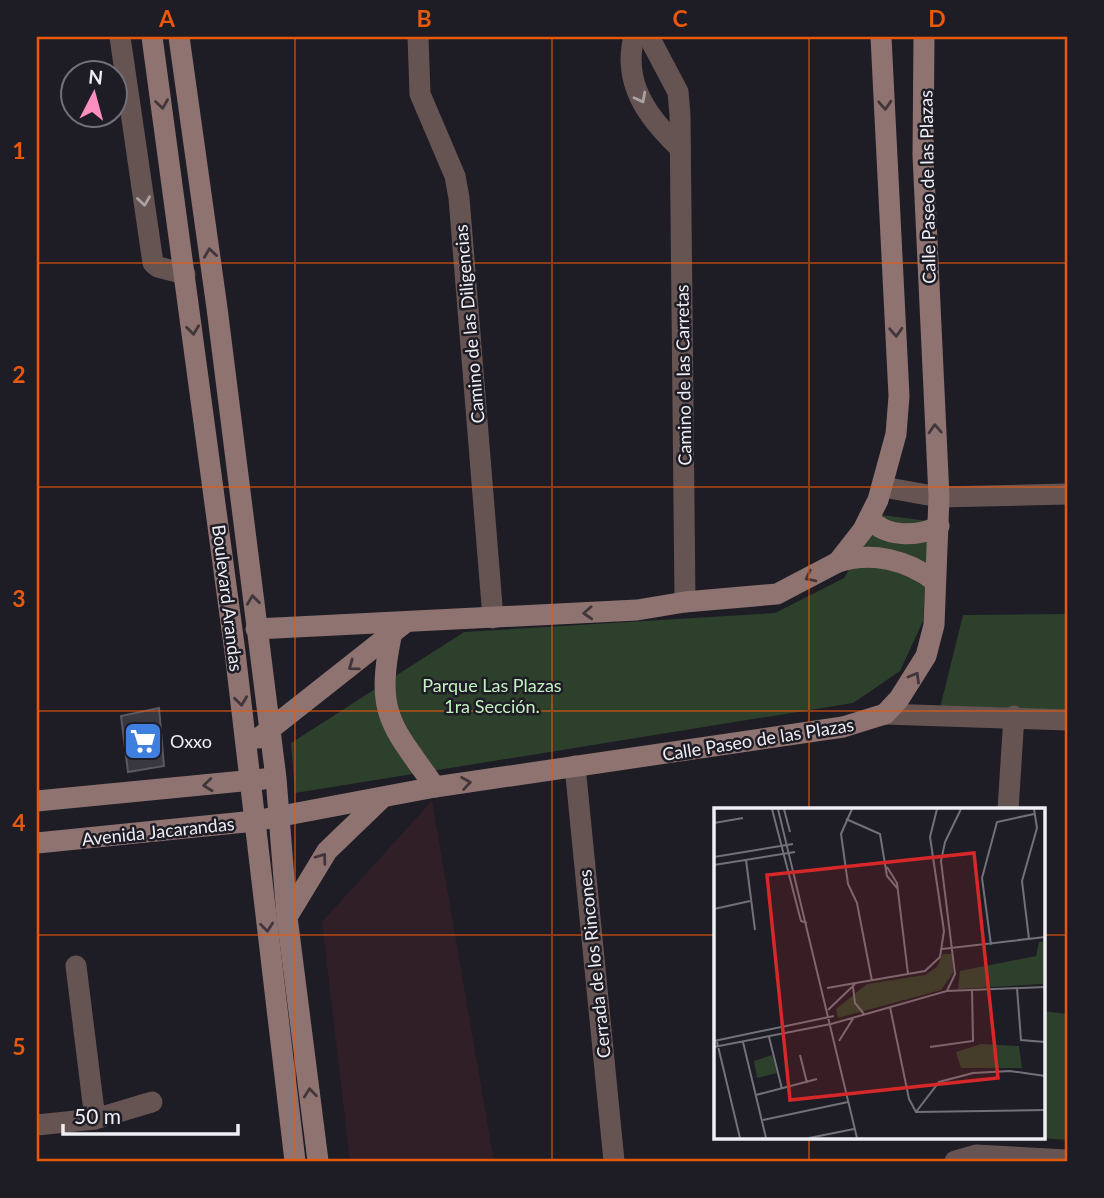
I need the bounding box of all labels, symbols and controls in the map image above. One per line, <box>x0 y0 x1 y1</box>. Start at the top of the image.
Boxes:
text: A <box>158 4 176 32</box>
text: B <box>416 4 432 32</box>
text: C <box>672 4 688 32</box>
text: D <box>928 4 946 32</box>
north arrow <box>60 60 130 130</box>
text: N <box>87 64 104 89</box>
street label: Calle Paseo de las Plazas <box>914 90 940 284</box>
one-way arrow <box>632 91 646 104</box>
one-way arrow <box>154 98 169 110</box>
one-way arrow <box>877 100 892 111</box>
text: 1 <box>12 136 26 164</box>
one-way arrow <box>136 195 151 207</box>
street label: Camino de las Diligencias <box>449 223 489 424</box>
one-way arrow <box>202 247 217 258</box>
street label: Camino de las Carretas <box>670 284 696 466</box>
one-way arrow <box>186 324 201 335</box>
one-way arrow <box>889 327 904 338</box>
text: 2 <box>12 360 26 388</box>
one-way arrow <box>928 423 943 434</box>
street label: Boulevard Arandas <box>208 523 248 673</box>
one-way arrow <box>805 568 817 582</box>
text: 3 <box>12 584 26 612</box>
one-way arrow <box>245 594 260 606</box>
one-way arrow <box>582 605 593 620</box>
one-way arrow <box>349 657 361 670</box>
one-way arrow <box>906 672 919 685</box>
park label: Parque Las Plazas 1ra Sección. <box>422 674 562 717</box>
one-way arrow <box>234 695 249 707</box>
street label: Calle Paseo de las Plazas <box>661 713 856 765</box>
supermarket icon: Oxxo <box>122 720 164 762</box>
place label: Oxxo <box>170 730 212 752</box>
one-way arrow <box>460 775 472 790</box>
one-way arrow <box>203 777 214 792</box>
text: 4 <box>12 808 26 836</box>
inset map <box>714 808 1044 1138</box>
street label: Avenida Jacarandas <box>81 812 236 850</box>
one-way arrow <box>314 853 327 866</box>
street label: Cerrada de los Rincones <box>573 868 615 1059</box>
one-way arrow <box>259 922 274 933</box>
text: 5 <box>12 1032 26 1060</box>
one-way arrow <box>303 1088 318 1099</box>
scale bar <box>63 1093 238 1137</box>
text: 50 m <box>74 1103 121 1128</box>

